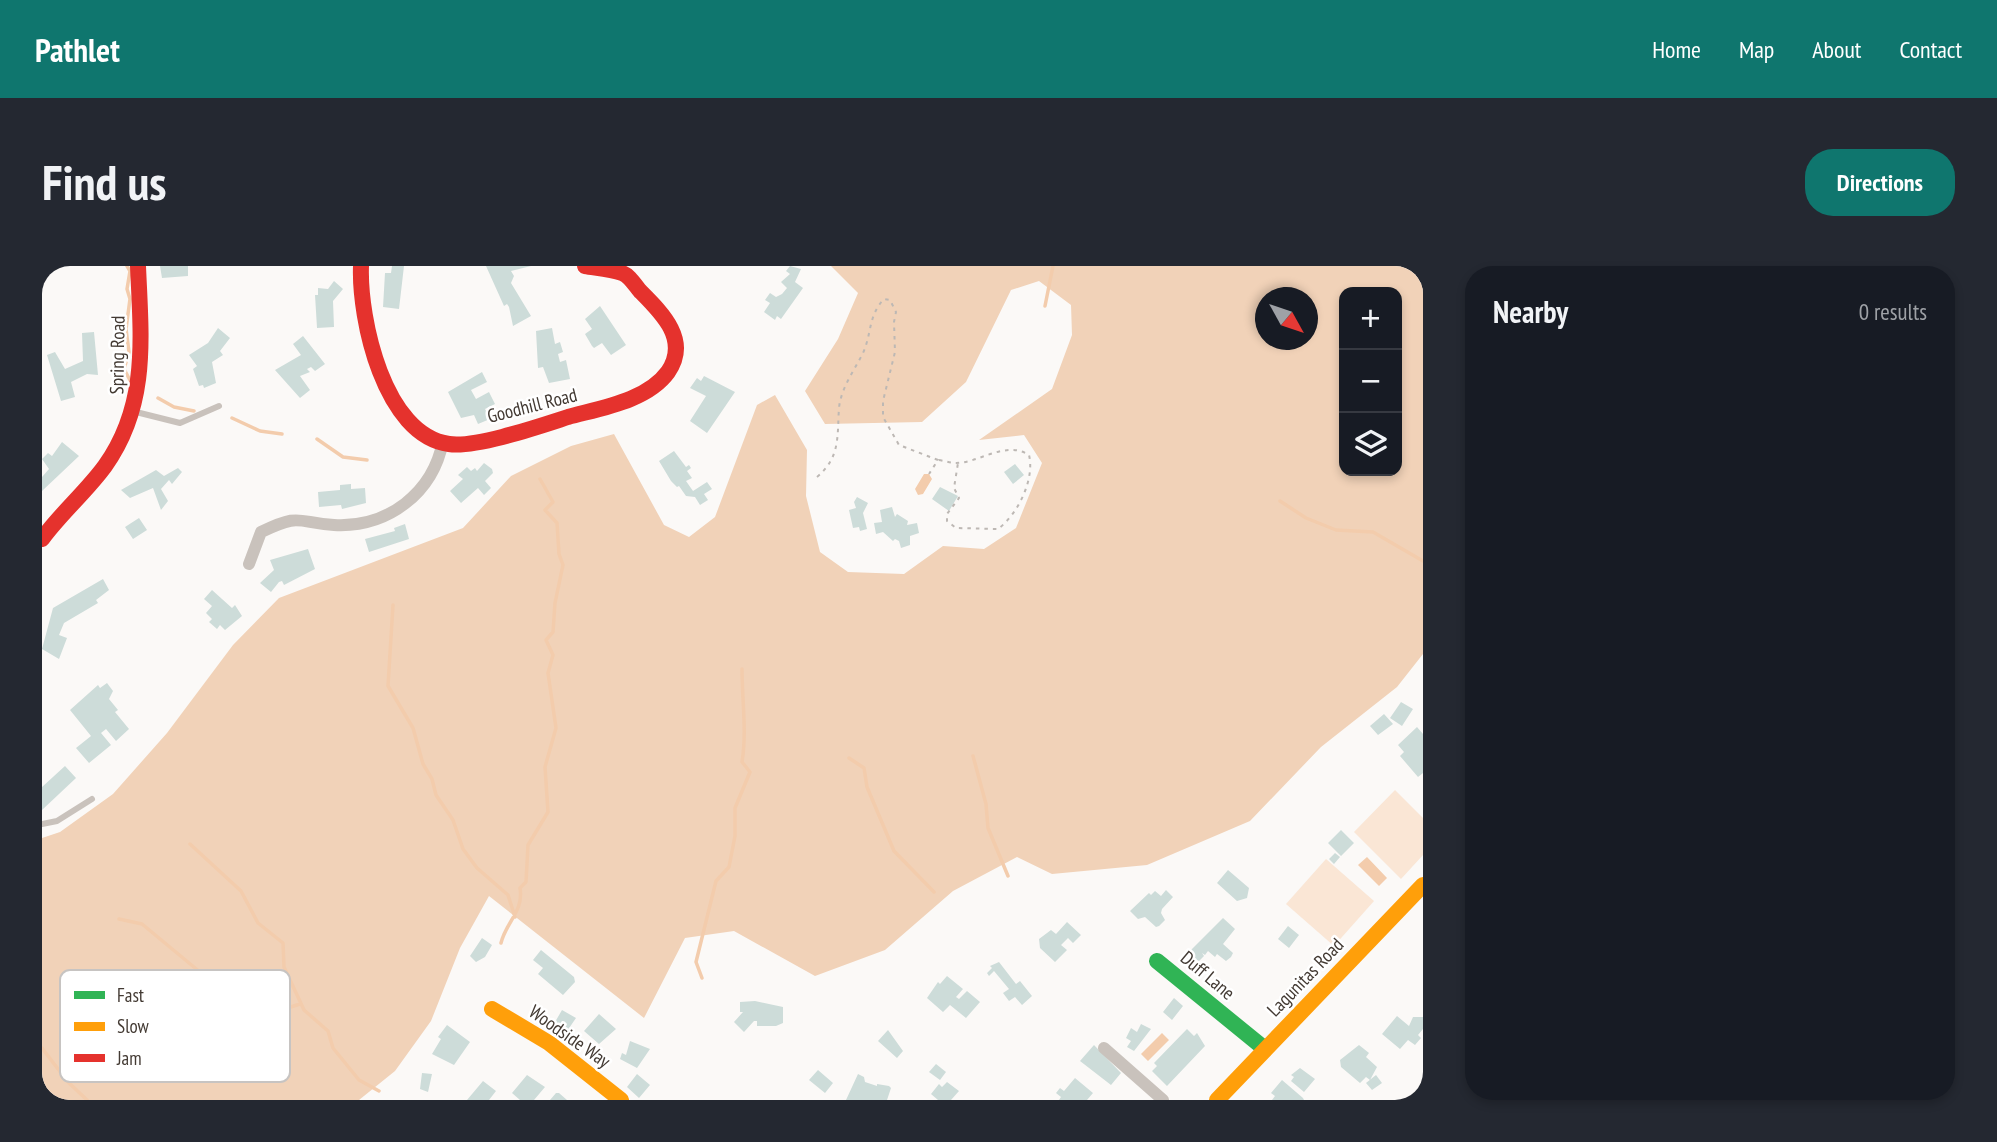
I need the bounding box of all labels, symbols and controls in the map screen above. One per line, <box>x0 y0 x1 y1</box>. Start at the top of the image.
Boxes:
text: Pathlet <box>35 28 120 71</box>
text: Home <box>1652 34 1701 65</box>
text: Map <box>1739 34 1774 65</box>
text: About <box>1812 34 1861 65</box>
text: Contact <box>1899 34 1962 65</box>
button: Directions <box>1805 149 1955 216</box>
text: Find us <box>42 150 166 214</box>
north arrow <box>1255 287 1318 350</box>
map controls <box>1339 287 1402 476</box>
button: + <box>1339 287 1402 350</box>
text: Nearby <box>1493 292 1568 331</box>
text: 0 results <box>1859 297 1927 326</box>
street label: Spring Road <box>104 315 130 395</box>
button: − <box>1339 350 1402 413</box>
street label: Goodhill Road <box>485 382 579 428</box>
button: layers <box>1339 413 1402 476</box>
street label: Lagunitas Road <box>1262 933 1348 1021</box>
street label: Duff Lane <box>1176 945 1240 1005</box>
legend <box>60 970 290 1082</box>
text: Fast <box>117 983 145 1007</box>
street label: Woodside Way <box>525 999 616 1073</box>
text: Slow <box>117 1014 150 1038</box>
text: Jam <box>116 1046 142 1070</box>

